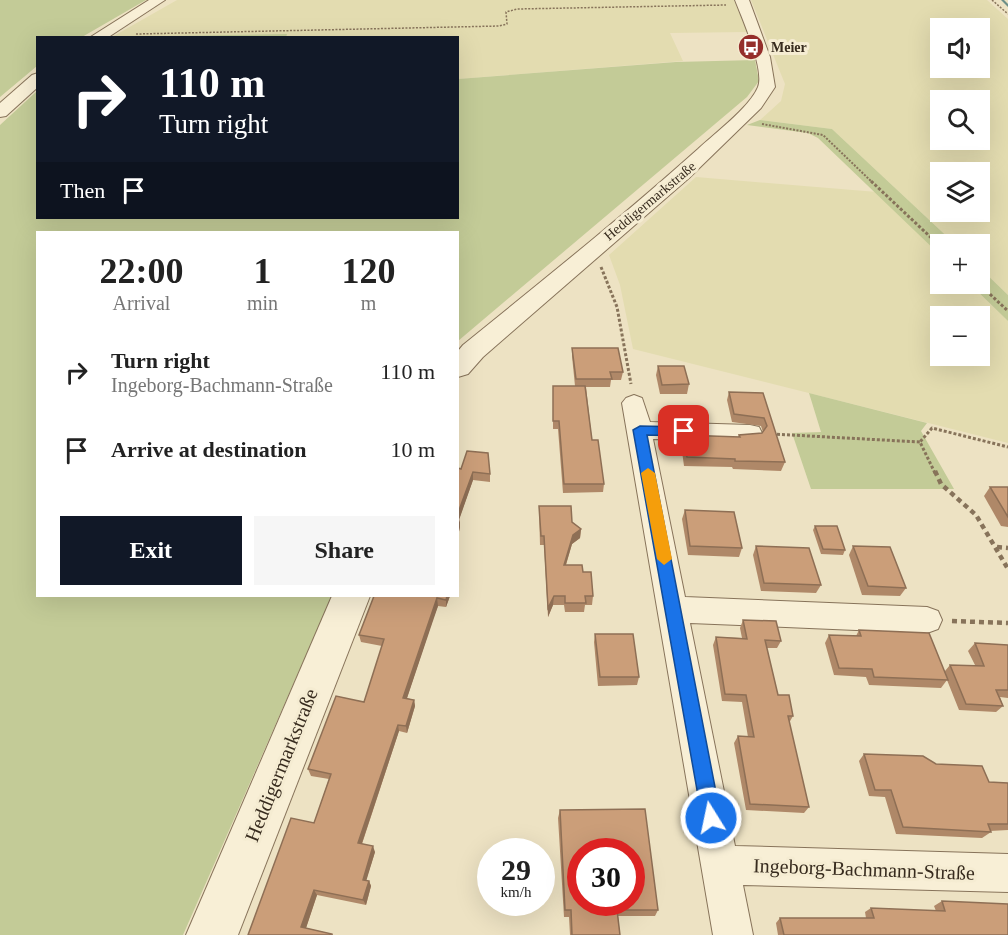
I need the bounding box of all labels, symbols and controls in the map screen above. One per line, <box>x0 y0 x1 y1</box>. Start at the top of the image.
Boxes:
map controls <box>930 18 990 366</box>
button: sound <box>930 18 990 78</box>
bus stop icon: Meier <box>736 32 766 62</box>
place label: Meier <box>771 40 807 55</box>
icon: right <box>60 60 138 138</box>
text: 110 m <box>159 60 265 106</box>
button: search <box>930 90 990 150</box>
text: Turn right <box>159 109 268 139</box>
street label: Heddigermarkstraße <box>601 159 699 243</box>
button: layers <box>930 162 990 222</box>
icon: arrive <box>117 174 150 207</box>
text: Then <box>60 178 105 203</box>
button: + <box>930 234 990 294</box>
text: 22:00 <box>99 251 183 291</box>
text: 1 <box>254 251 272 291</box>
text: 120 <box>342 251 396 291</box>
text: Arrival <box>113 292 170 314</box>
text: min <box>247 292 278 314</box>
text: m <box>361 292 376 314</box>
button: − <box>930 306 990 366</box>
text: Turn right <box>111 348 210 373</box>
icon: right <box>60 356 93 389</box>
text: 110 m <box>380 359 435 384</box>
text: Ingeborg-Bachmann-Straße <box>111 374 333 396</box>
pin <box>658 405 709 456</box>
icon: arrive <box>667 414 700 447</box>
icon: arrive <box>60 434 93 467</box>
text: Arrive at destination <box>111 437 307 462</box>
text: 10 m <box>390 437 435 462</box>
button: Exit <box>60 516 242 585</box>
button: Share <box>254 516 435 585</box>
street label: Heddigermarkstraße <box>240 685 323 845</box>
position arrow <box>679 786 743 850</box>
speed limit sign: 30 <box>567 838 645 916</box>
text: 29 <box>501 853 531 886</box>
street label: Ingeborg-Bachmann-Straße <box>753 854 975 885</box>
text: km/h <box>501 884 531 900</box>

